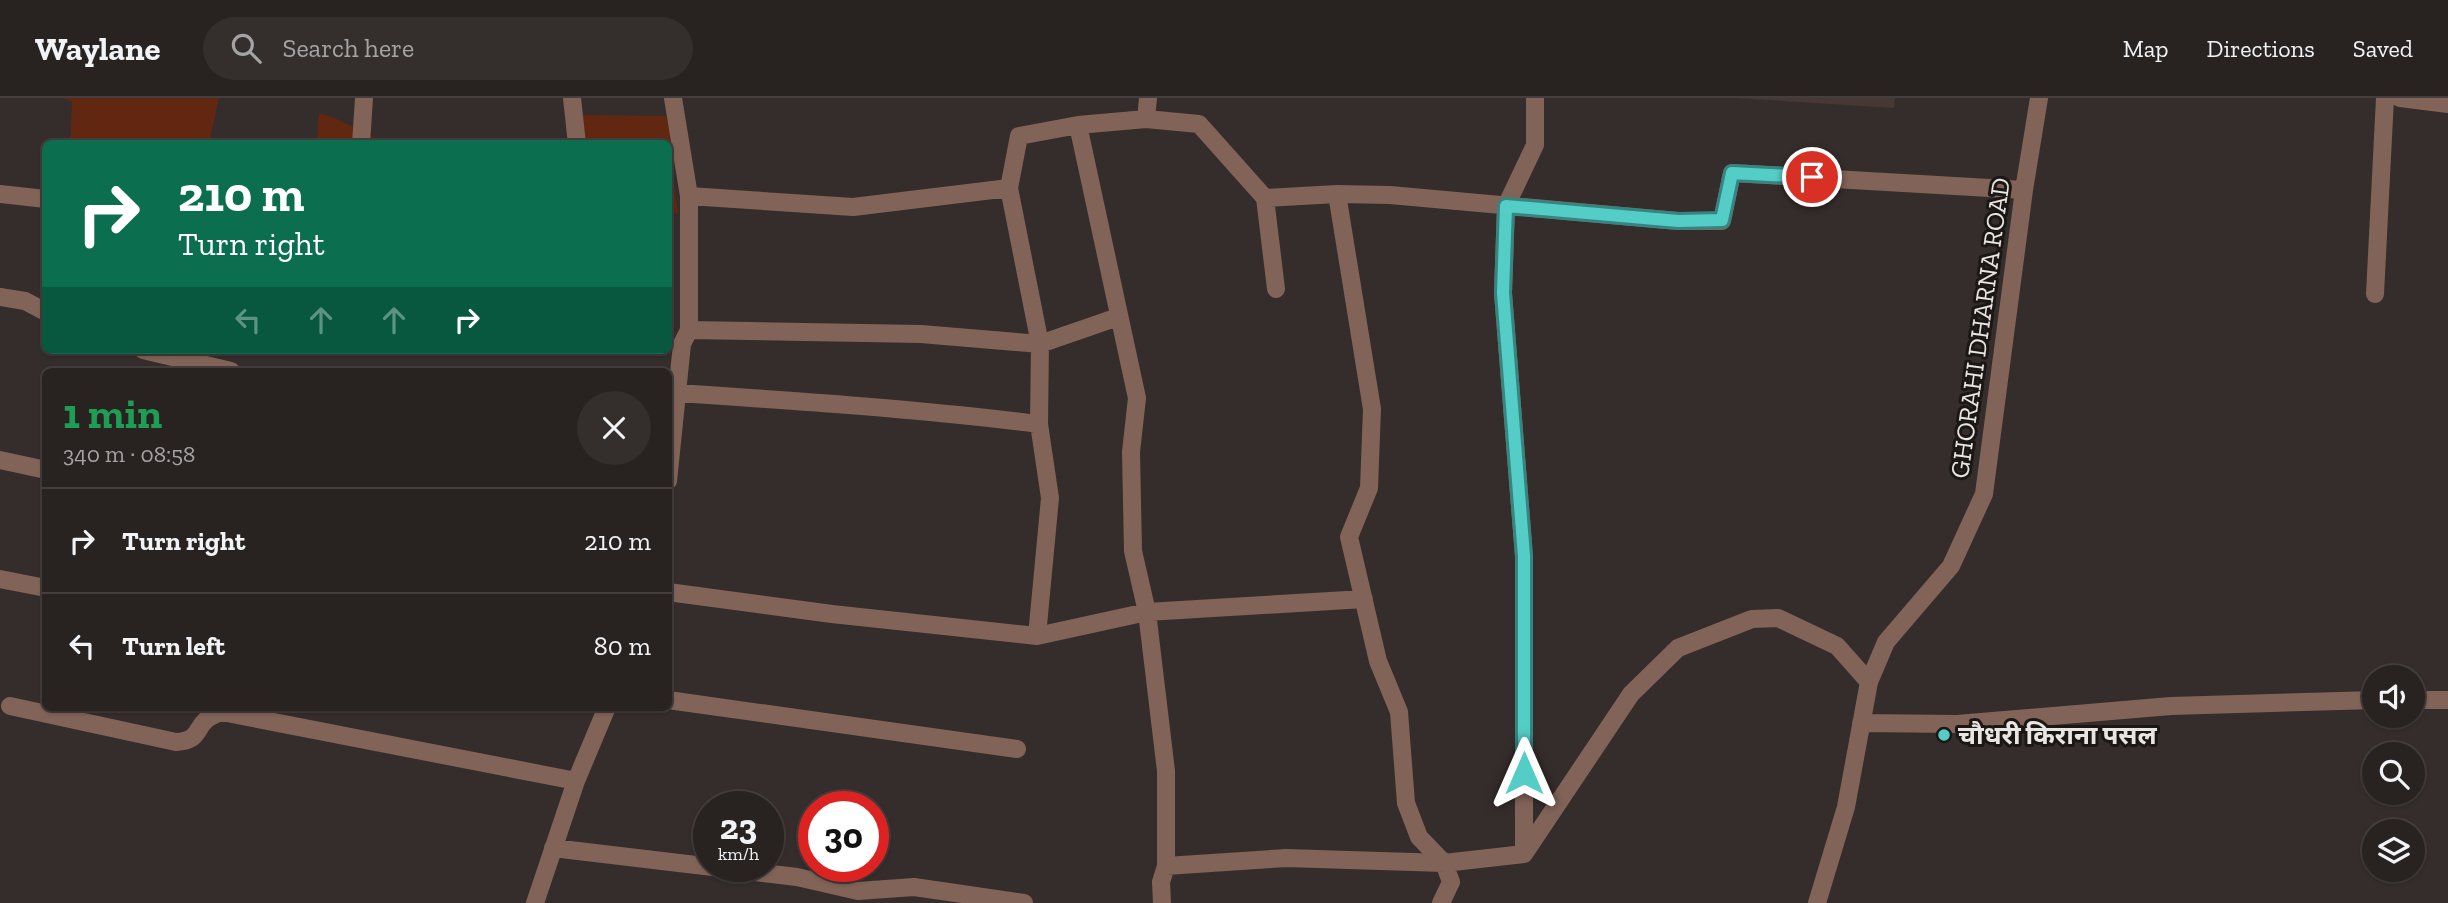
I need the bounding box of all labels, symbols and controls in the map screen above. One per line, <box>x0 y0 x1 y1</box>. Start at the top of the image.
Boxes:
search box <box>203 17 693 80</box>
text: Waylane <box>35 29 161 68</box>
icon: search <box>227 29 265 67</box>
text: Search here <box>283 32 414 64</box>
text: Map <box>2123 34 2169 63</box>
text: Directions <box>2207 34 2315 63</box>
text: Saved <box>2353 34 2413 63</box>
pin <box>1782 147 1842 207</box>
icon: arrive <box>1793 158 1831 196</box>
text: 210 m <box>178 165 304 224</box>
icon: right <box>63 168 154 259</box>
street label: GHORAHI DHARNA ROAD <box>1943 176 2017 480</box>
text: Turn right <box>178 225 325 263</box>
icon: left <box>229 301 267 339</box>
icon: ahead <box>302 301 340 339</box>
icon: ahead <box>375 301 413 339</box>
icon: right <box>448 301 486 339</box>
text: 1 min <box>63 388 162 439</box>
button: close <box>577 391 651 465</box>
text: 340 m · 08:58 <box>63 440 195 468</box>
icon: right <box>63 522 101 560</box>
text: Turn right <box>122 525 245 557</box>
text: 210 m <box>584 525 651 557</box>
icon: left <box>63 627 101 665</box>
text: Turn left <box>122 630 225 662</box>
text: 80 m <box>594 630 651 662</box>
map controls <box>2362 665 2425 882</box>
button: sound <box>2362 665 2425 728</box>
place label: चौधरी किराना पसल <box>1958 719 2158 751</box>
marker: चौधरी किराना पसल <box>1936 727 1952 743</box>
position arrow <box>1487 736 1561 810</box>
button: search <box>2362 742 2425 805</box>
speed limit sign: 30 <box>798 791 889 882</box>
text: 23 <box>720 806 757 848</box>
button: layers <box>2362 819 2425 882</box>
text: km/h <box>718 843 759 865</box>

